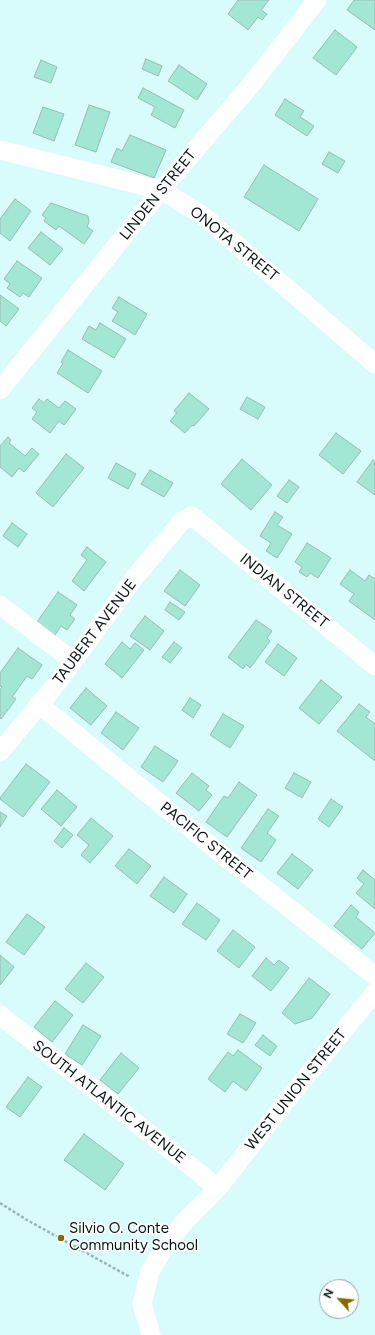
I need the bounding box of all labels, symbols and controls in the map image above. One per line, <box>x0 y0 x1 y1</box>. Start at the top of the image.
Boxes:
street label: LINDEN STREET <box>116 146 200 244</box>
street label: ONOTA STREET <box>186 203 282 285</box>
street label: INDIAN STREET <box>236 550 332 632</box>
street label: TAUBERT AVENUE <box>50 576 140 688</box>
street label: PACIFIC STREET <box>156 798 256 884</box>
street label: WEST UNION STREET <box>242 1026 350 1154</box>
street label: SOUTH ATLANTIC AVENUE <box>29 1037 189 1167</box>
place label: Silvio O. Conte Community School <box>69 1220 198 1255</box>
marker: Silvio O. Conte Community School <box>56 1233 66 1243</box>
north arrow <box>319 1279 359 1319</box>
text: N <box>321 1287 336 1301</box>

